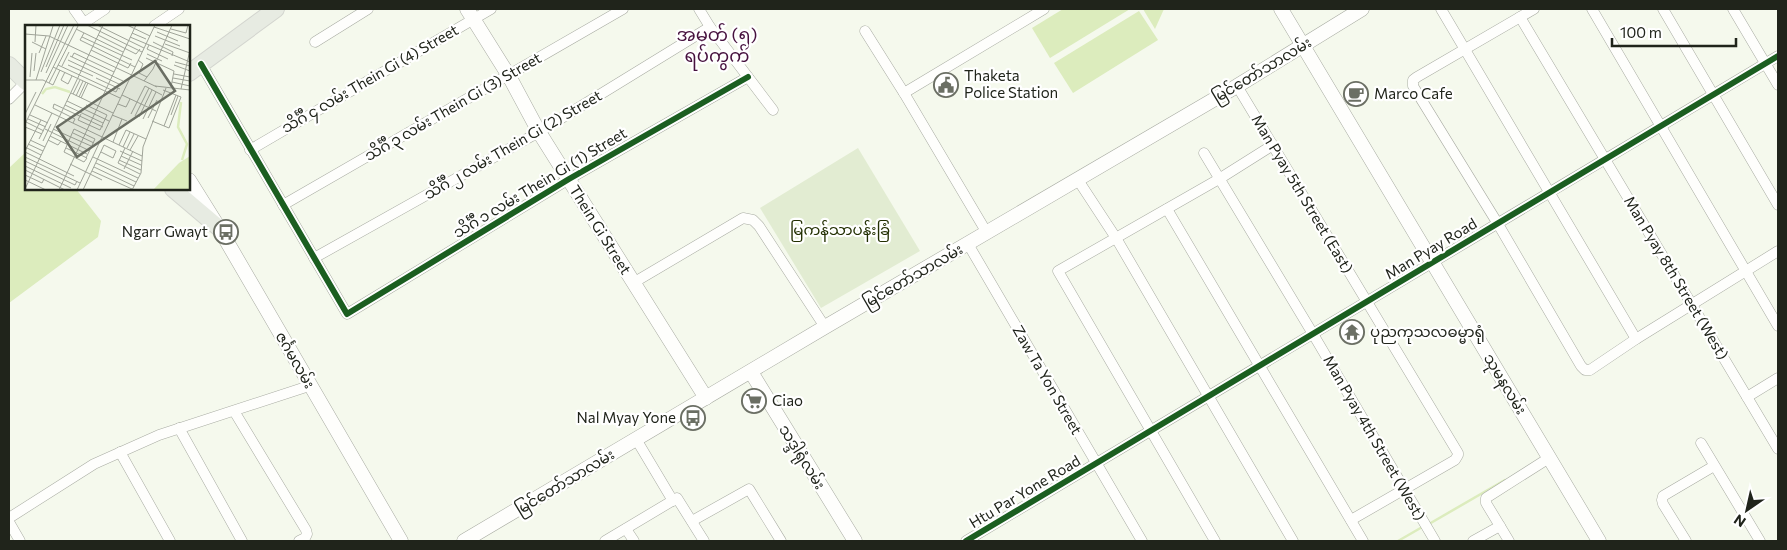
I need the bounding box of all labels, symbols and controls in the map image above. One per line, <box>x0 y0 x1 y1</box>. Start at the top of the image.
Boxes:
scale bar <box>1612 15 1736 47</box>
street label: သိင်္ဂီ ၄ လမ်း Thein Gi (4) Street <box>278 20 463 140</box>
district label: အမှတ် (၅) ရပ်ကွက် <box>676 22 758 71</box>
text: 100 m <box>1620 23 1662 41</box>
inset map <box>25 25 190 190</box>
street label: မြင်တော်သာလမ်း <box>1209 33 1316 109</box>
street label: သိင်္ဂီ ၃ လမ်း Thein Gi (3) Street <box>361 48 546 168</box>
place label: Thaketa Police Station <box>964 66 1058 101</box>
public building icon: Thaketa Police Station <box>933 72 959 98</box>
cafe icon: Marco Cafe <box>1343 81 1369 107</box>
place label: Marco Cafe <box>1374 84 1453 102</box>
street label: သိင်္ဂီ ၂ လမ်း Thein Gi (2) Street <box>420 86 607 206</box>
street label: Man Pyay 5th Street (East) <box>1248 111 1357 276</box>
street label: သိင်္ဂီ ၁ လမ်း Thein Gi (1) Street <box>449 123 630 241</box>
street label: Thein Gi Street <box>566 182 635 277</box>
street label: Man Pyay 8th Street (West) <box>1621 192 1733 362</box>
street label: Man Pyay Road <box>1381 214 1480 283</box>
bus stop icon: Ngarr Gwayt <box>213 219 239 245</box>
park label: မြကန်သာပန်းခြံ <box>790 220 890 242</box>
place label: Ngarr Gwayt <box>122 222 208 240</box>
street label: မြင်တော်သာလမ်း <box>859 239 968 314</box>
temple icon: ပုညကုသလဓမ္မာရုံ <box>1339 319 1365 345</box>
street label: Zaw Ta Yon Street <box>1009 322 1086 437</box>
place label: ပုညကုသလဓမ္မာရုံ <box>1370 322 1485 344</box>
street label: ဇင်္ဂမလမ်း <box>272 328 319 391</box>
street label: သုမနလမ်း <box>1477 350 1531 419</box>
street label: Man Pyay 4th Street (West) <box>1320 352 1430 523</box>
supermarket icon: Ciao <box>741 388 767 414</box>
place label: Ciao <box>772 391 803 409</box>
bus stop icon: Nal Myay Yone <box>680 405 706 431</box>
place label: Nal Myay Yone <box>577 408 676 426</box>
street label: သဒ္ဒါရုံလမ်း <box>772 421 830 494</box>
street label: မြင်တော်သာလမ်း <box>512 445 619 521</box>
street label: Htu Par Yone Road <box>966 451 1083 531</box>
north arrow <box>1722 485 1772 535</box>
text: N <box>1730 511 1749 531</box>

